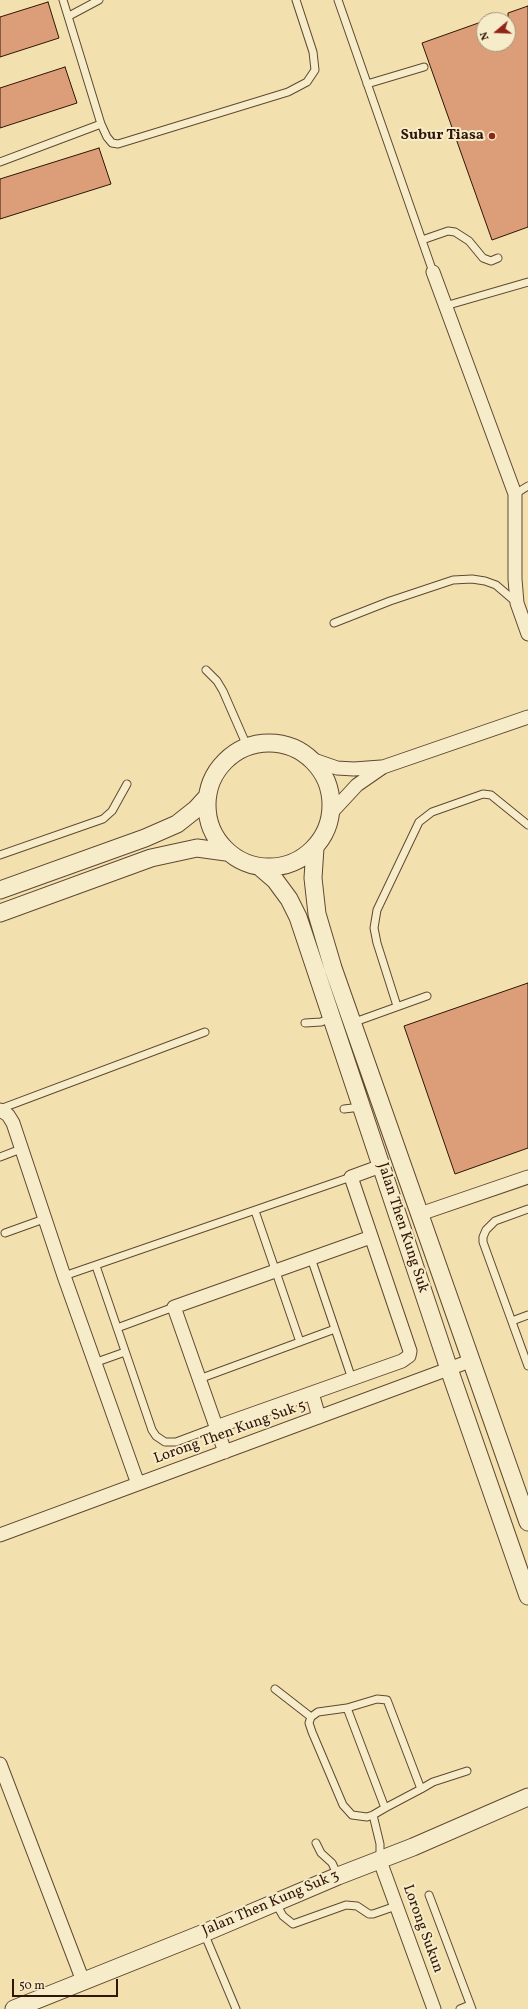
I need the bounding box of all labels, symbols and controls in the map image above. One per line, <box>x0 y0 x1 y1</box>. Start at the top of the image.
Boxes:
north arrow <box>476 12 516 52</box>
text: N <box>477 30 494 42</box>
place label: Subur Tiasa <box>401 127 484 145</box>
marker: Subur Tiasa <box>487 131 497 141</box>
street label: Jalan Then Kung Suk <box>372 1161 432 1295</box>
street label: Lorong Then Kung Suk 5 <box>152 1397 308 1469</box>
street label: Jalan Then Kung Suk 3 <box>200 1867 342 1941</box>
street label: Lorong Sukun <box>398 1882 446 1976</box>
scale bar <box>14 1971 120 1997</box>
text: 50 m <box>19 1978 45 1994</box>

